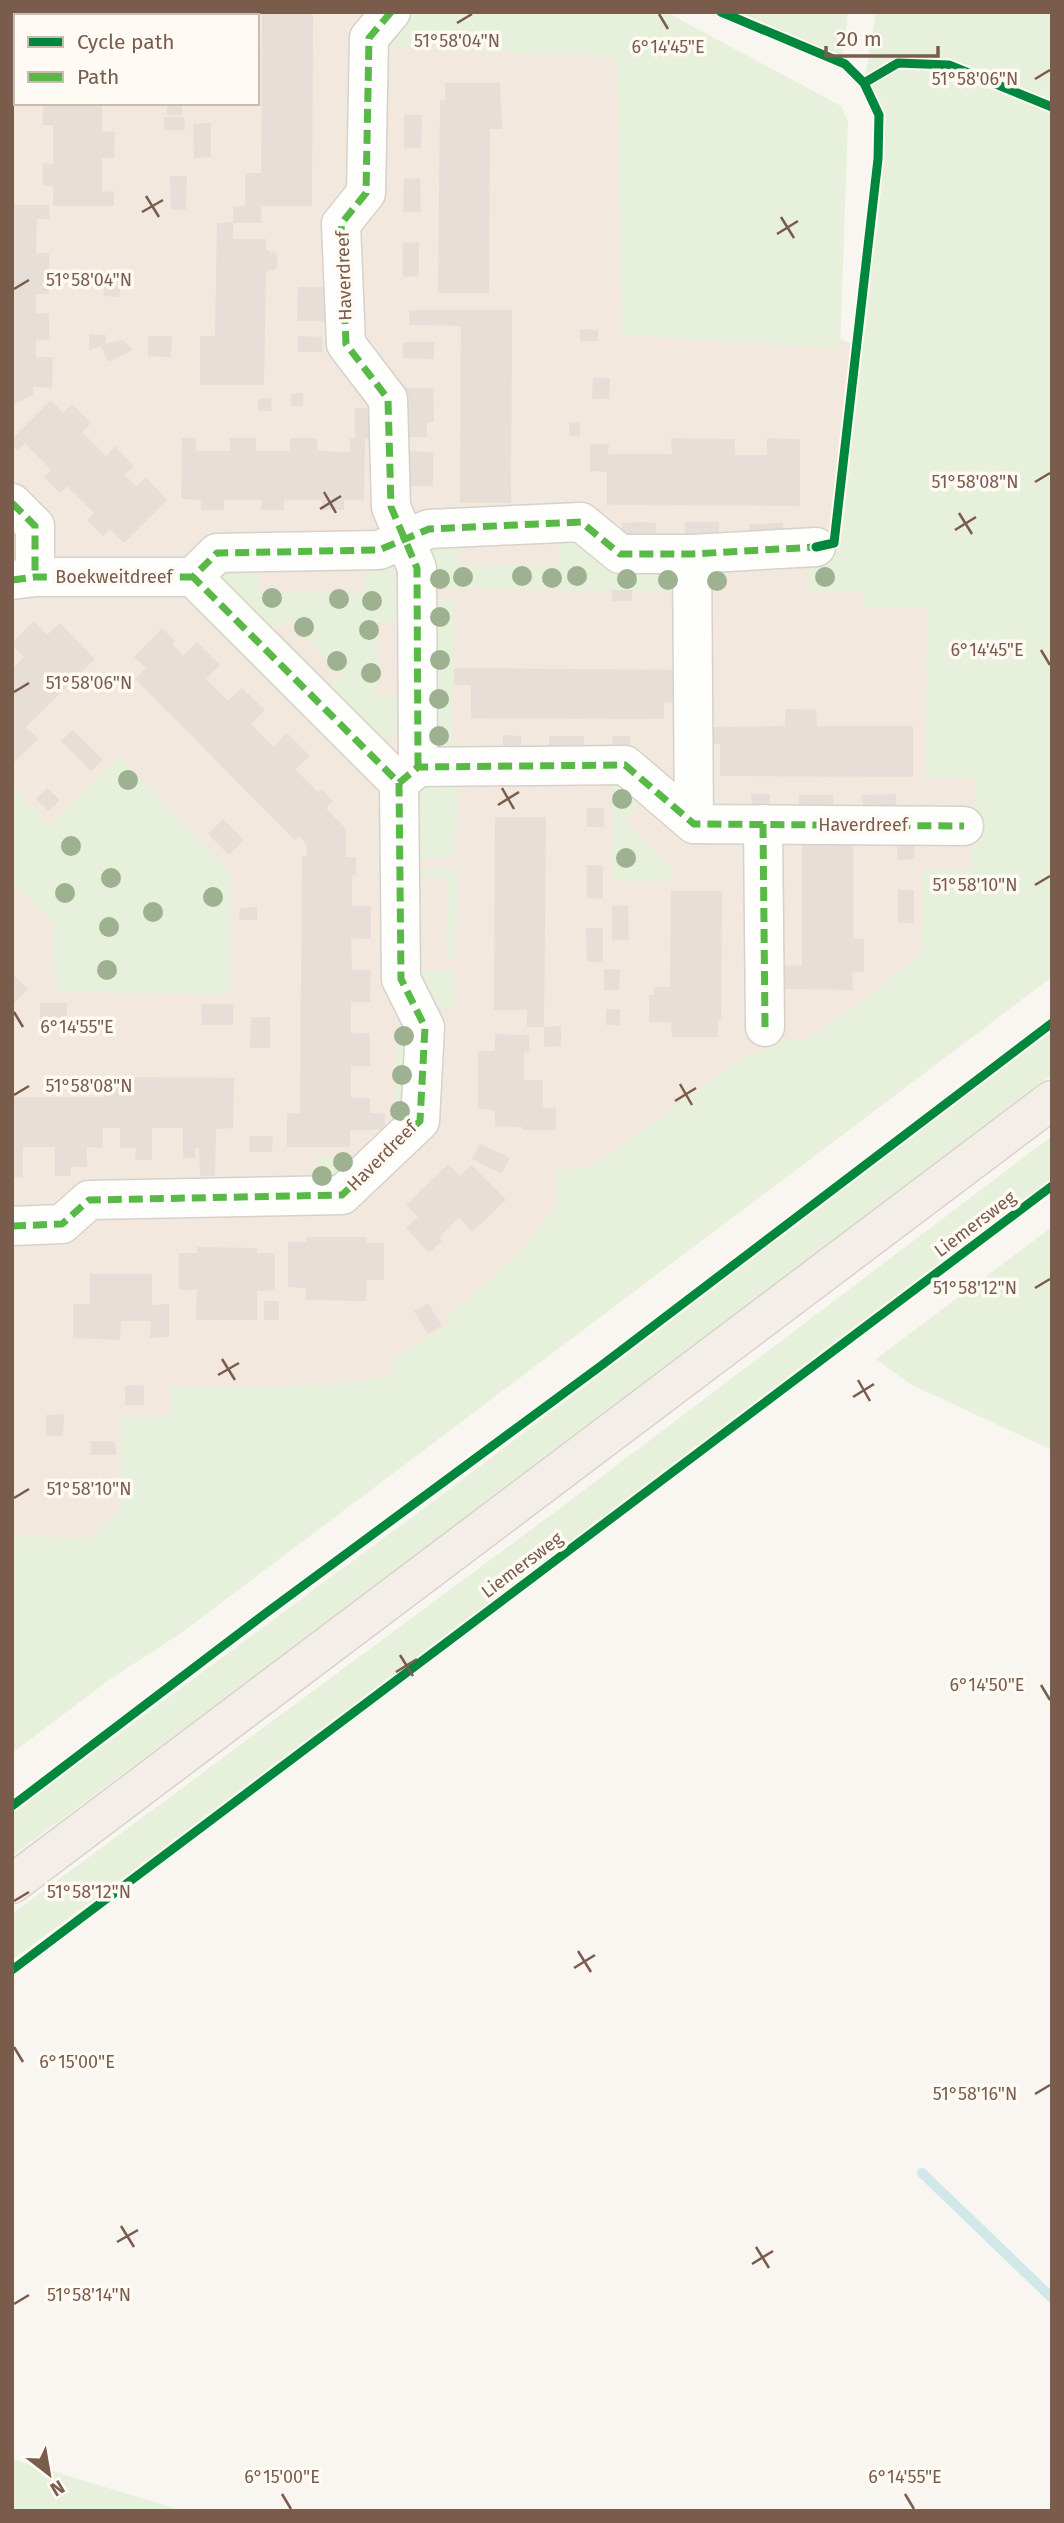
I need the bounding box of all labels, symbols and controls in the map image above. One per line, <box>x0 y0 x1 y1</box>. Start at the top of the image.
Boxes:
legend <box>14 14 259 105</box>
scale bar <box>826 14 938 58</box>
text: 20 m <box>836 26 882 52</box>
text: Cycle path <box>77 29 175 55</box>
text: 51°58'04"N <box>414 30 500 52</box>
text: 6°14'45"E <box>631 36 705 58</box>
text: Path <box>77 64 119 90</box>
text: 51°58'06"N <box>932 68 1018 90</box>
street label: Haverdreef <box>331 229 357 321</box>
text: 51°58'04"N <box>46 269 132 291</box>
text: 51°58'08"N <box>932 471 1018 493</box>
street label: Boekweitdreef <box>55 566 175 588</box>
text: 6°14'45"E <box>950 639 1024 661</box>
text: 51°58'06"N <box>46 672 132 694</box>
street label: Haverdreef <box>818 814 910 836</box>
text: 51°58'10"N <box>932 874 1018 896</box>
text: 6°14'55"E <box>40 1016 114 1038</box>
text: 51°58'08"N <box>46 1075 132 1097</box>
street label: Haverdreef <box>343 1115 423 1195</box>
street label: Liemersweg <box>930 1186 1021 1262</box>
text: 51°58'12"N <box>933 1277 1017 1299</box>
text: 51°58'10"N <box>46 1478 132 1500</box>
street label: Liemersweg <box>477 1527 568 1603</box>
text: 6°14'50"E <box>950 1674 1024 1696</box>
text: 51°58'12"N <box>47 1881 131 1903</box>
text: 6°15'00"E <box>39 2051 115 2073</box>
text: 51°58'16"N <box>933 2083 1017 2105</box>
text: 51°58'14"N <box>47 2284 131 2306</box>
north arrow <box>14 2439 84 2509</box>
text: 6°15'00"E <box>244 2466 320 2488</box>
text: 6°14'55"E <box>868 2466 942 2488</box>
text: N <box>46 2475 69 2501</box>

